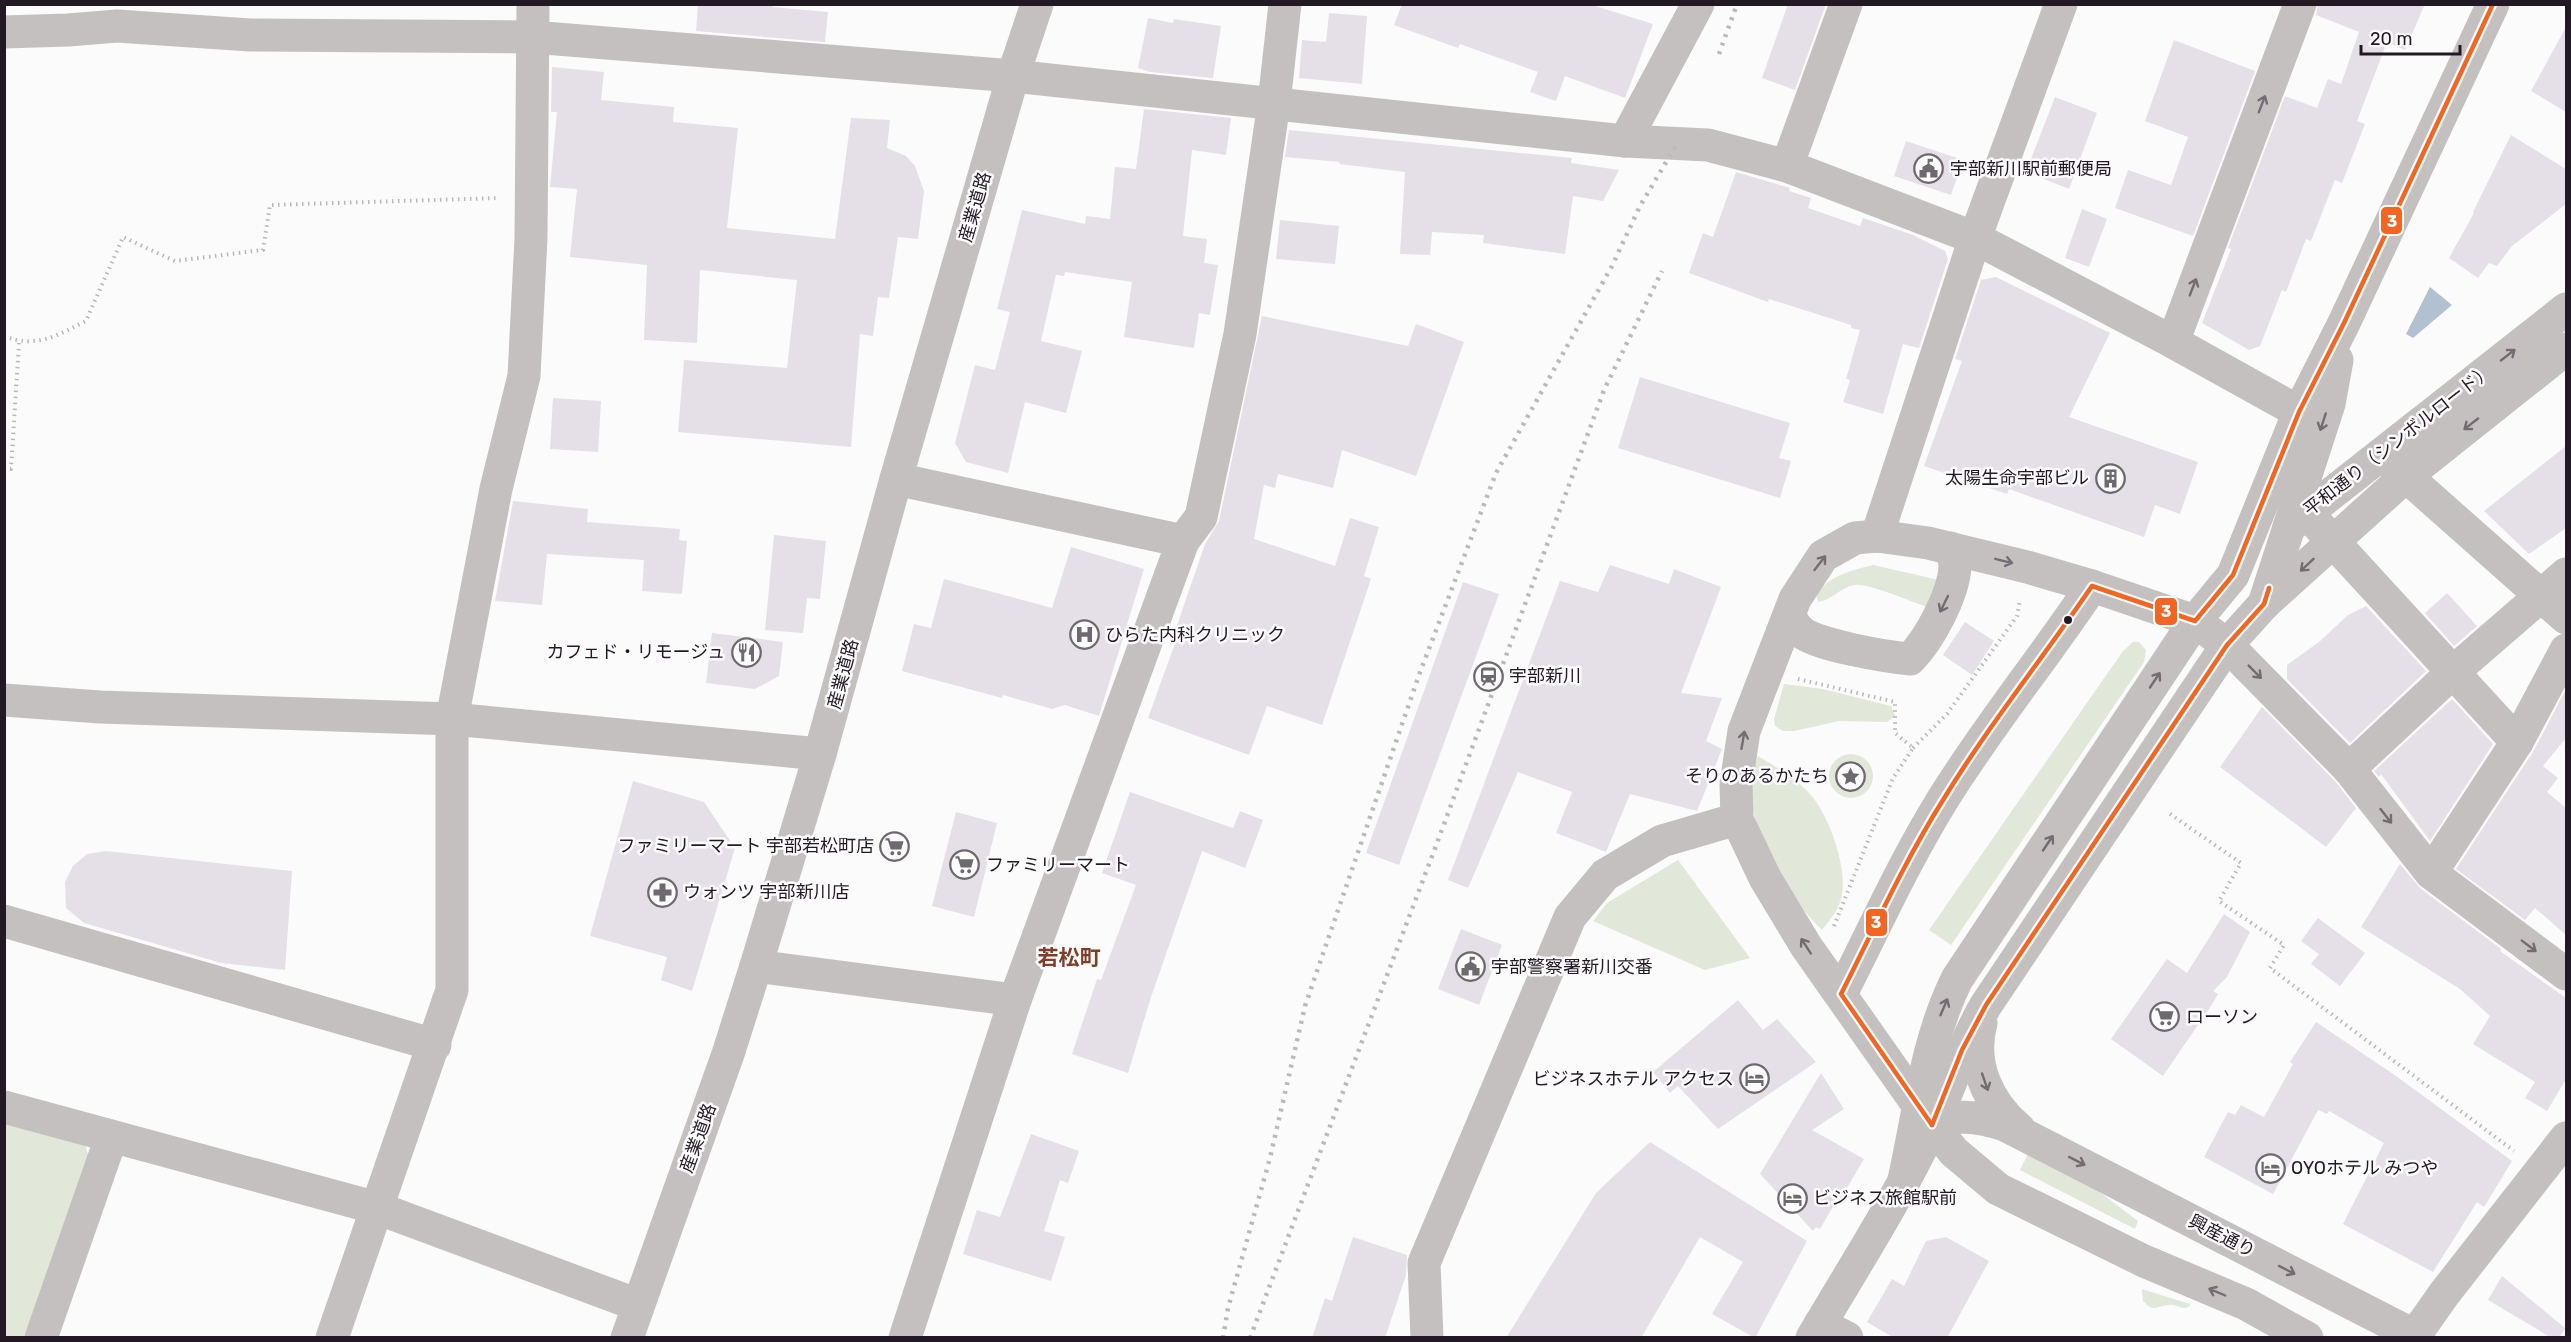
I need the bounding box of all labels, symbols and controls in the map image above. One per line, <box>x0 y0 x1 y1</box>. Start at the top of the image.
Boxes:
scale bar <box>2361 18 2460 56</box>
text: 20 m <box>2370 28 2412 50</box>
one-way arrow <box>2257 96 2268 114</box>
public building icon: 宇部新川駅前郵便局 <box>1913 153 1945 185</box>
place label: 宇部新川駅前郵便局 <box>1950 158 2112 180</box>
street label: 産業道路 <box>955 169 995 245</box>
line badge: 3 <box>2380 206 2403 235</box>
text: 3 <box>2387 212 2397 231</box>
one-way arrow <box>2189 278 2200 297</box>
one-way arrow <box>2500 348 2516 361</box>
street label: 平和通り（シンボルロード） <box>2299 359 2497 521</box>
one-way arrow <box>2317 412 2328 431</box>
one-way arrow <box>2463 418 2479 431</box>
building icon: 太陽生命宇部ビル <box>2094 462 2126 494</box>
place label: 太陽生命宇部ビル <box>1945 467 2089 489</box>
one-way arrow <box>1814 555 1827 571</box>
one-way arrow <box>1994 556 2013 568</box>
one-way arrow <box>2300 558 2315 572</box>
one-way arrow <box>1937 594 1949 612</box>
line badge: 3 <box>2154 597 2178 626</box>
text: 3 <box>2161 602 2171 621</box>
unlabelled marker <box>2062 614 2074 626</box>
hospital icon: ひらた内科クリニック <box>1068 619 1100 651</box>
place label: ひらた内科クリニック <box>1105 624 1285 646</box>
restaurant icon: カフェド・リモージュ <box>730 636 762 668</box>
street label: 産業道路 <box>823 636 863 712</box>
place label: カフェド・リモージュ <box>547 641 725 663</box>
station icon: 宇部新川 <box>1472 660 1504 692</box>
place label: 宇部新川 <box>1509 665 1581 687</box>
one-way arrow <box>2247 665 2262 680</box>
one-way arrow <box>2150 672 2162 689</box>
one-way arrow <box>1738 731 1749 750</box>
place icon: そりのあるかたち <box>1834 760 1866 792</box>
place label: そりのあるかたち <box>1685 765 1829 787</box>
one-way arrow <box>2380 808 2393 824</box>
supermarket icon: ファミリーマート 宇部若松町店 <box>879 830 911 862</box>
one-way arrow <box>2041 834 2054 851</box>
place label: ファミリーマート 宇部若松町店 <box>618 835 874 857</box>
supermarket icon: ファミリーマート <box>949 849 981 881</box>
place label: ファミリーマート <box>986 854 1130 876</box>
pharmacy icon: ウォンツ 宇部新川店 <box>646 876 678 908</box>
place label: ウォンツ 宇部新川店 <box>683 881 849 903</box>
line badge: 3 <box>1865 908 1888 937</box>
text: 3 <box>1871 913 1881 932</box>
one-way arrow <box>1800 938 1812 955</box>
one-way arrow <box>2521 940 2537 953</box>
district label: 若松町 <box>1038 945 1101 970</box>
public building icon: 宇部警察署新川交番 <box>1454 951 1486 983</box>
place label: 宇部警察署新川交番 <box>1491 956 1653 978</box>
one-way arrow <box>1939 999 1950 1017</box>
supermarket icon: ローソン <box>2149 1001 2181 1033</box>
place label: ローソン <box>2186 1006 2258 1028</box>
hotel icon: ビジネスホテル アクセス <box>1739 1063 1771 1095</box>
place label: ビジネスホテル アクセス <box>1532 1068 1734 1090</box>
one-way arrow <box>1980 1072 1991 1091</box>
street label: 産業道路 <box>675 1100 721 1176</box>
hotel icon: OYOホテル みつや <box>2254 1152 2286 1184</box>
one-way arrow <box>2067 1156 2085 1167</box>
place label: OYOホテル みつや <box>2291 1157 2438 1179</box>
hotel icon: ビジネス旅館駅前 <box>1776 1182 1808 1214</box>
place label: ビジネス旅館駅前 <box>1813 1187 1957 1209</box>
street label: 興産通り <box>2185 1210 2259 1262</box>
one-way arrow <box>2278 1264 2295 1276</box>
one-way arrow <box>2209 1286 2227 1297</box>

